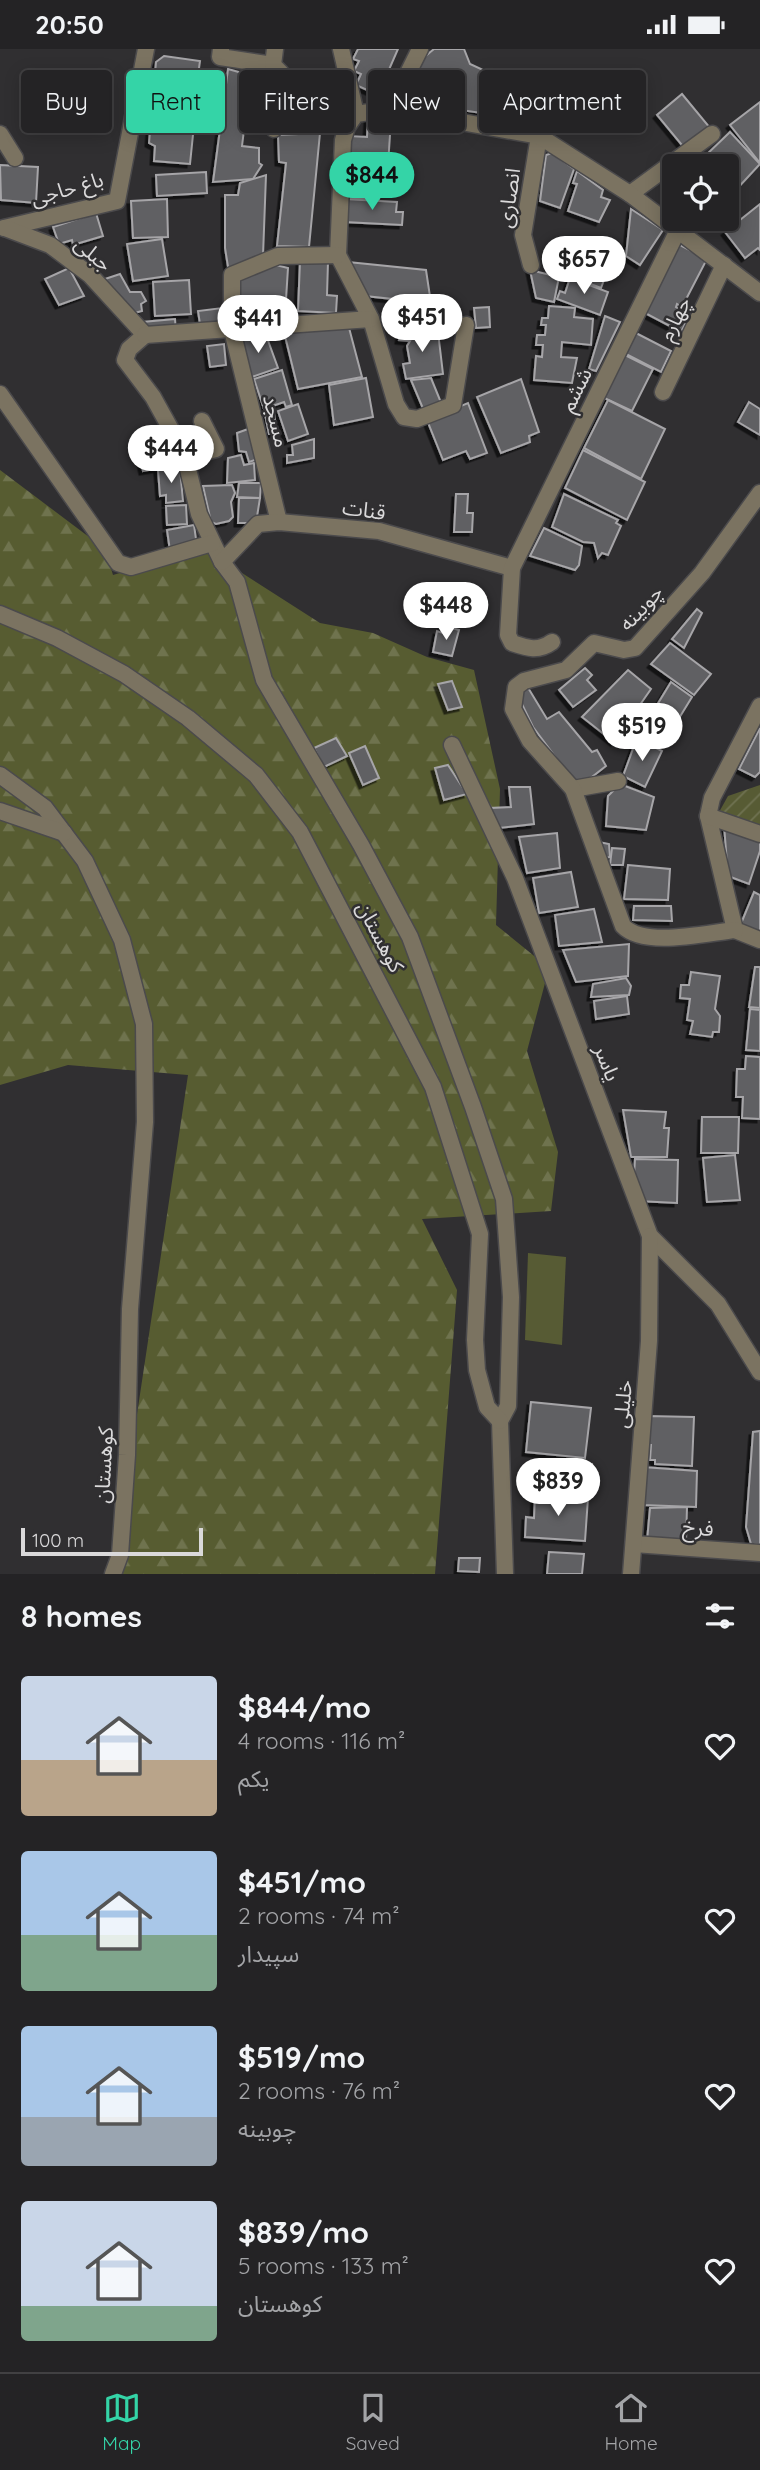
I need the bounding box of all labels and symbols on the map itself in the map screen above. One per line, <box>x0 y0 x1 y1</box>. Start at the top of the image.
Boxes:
pin: $844 <box>331 153 413 212</box>
street label: باغ حاجی <box>27 165 107 214</box>
street label: انصاری <box>491 166 525 230</box>
street label: جبلی <box>69 230 118 276</box>
pin: $657 <box>543 237 625 296</box>
street label: چهارم <box>652 292 700 347</box>
pin: $441 <box>217 295 299 355</box>
pin: $451 <box>381 295 463 354</box>
street label: ششم <box>553 363 600 417</box>
street label: مسجد <box>258 392 296 450</box>
pin: $444 <box>130 425 212 485</box>
street label: قنات <box>341 493 388 525</box>
street label: چوبینه <box>613 579 669 636</box>
pin: $448 <box>405 583 487 642</box>
pin: $519 <box>601 703 683 763</box>
street label: کوهستان <box>351 897 411 977</box>
street label: یاسر <box>589 1040 627 1085</box>
street label: خلیلی <box>607 1379 637 1429</box>
street label: کوهستان <box>88 1426 118 1504</box>
pin: $839 <box>517 1459 599 1518</box>
street label: فرخ <box>681 1513 715 1544</box>
scale bar <box>21 1525 203 1557</box>

